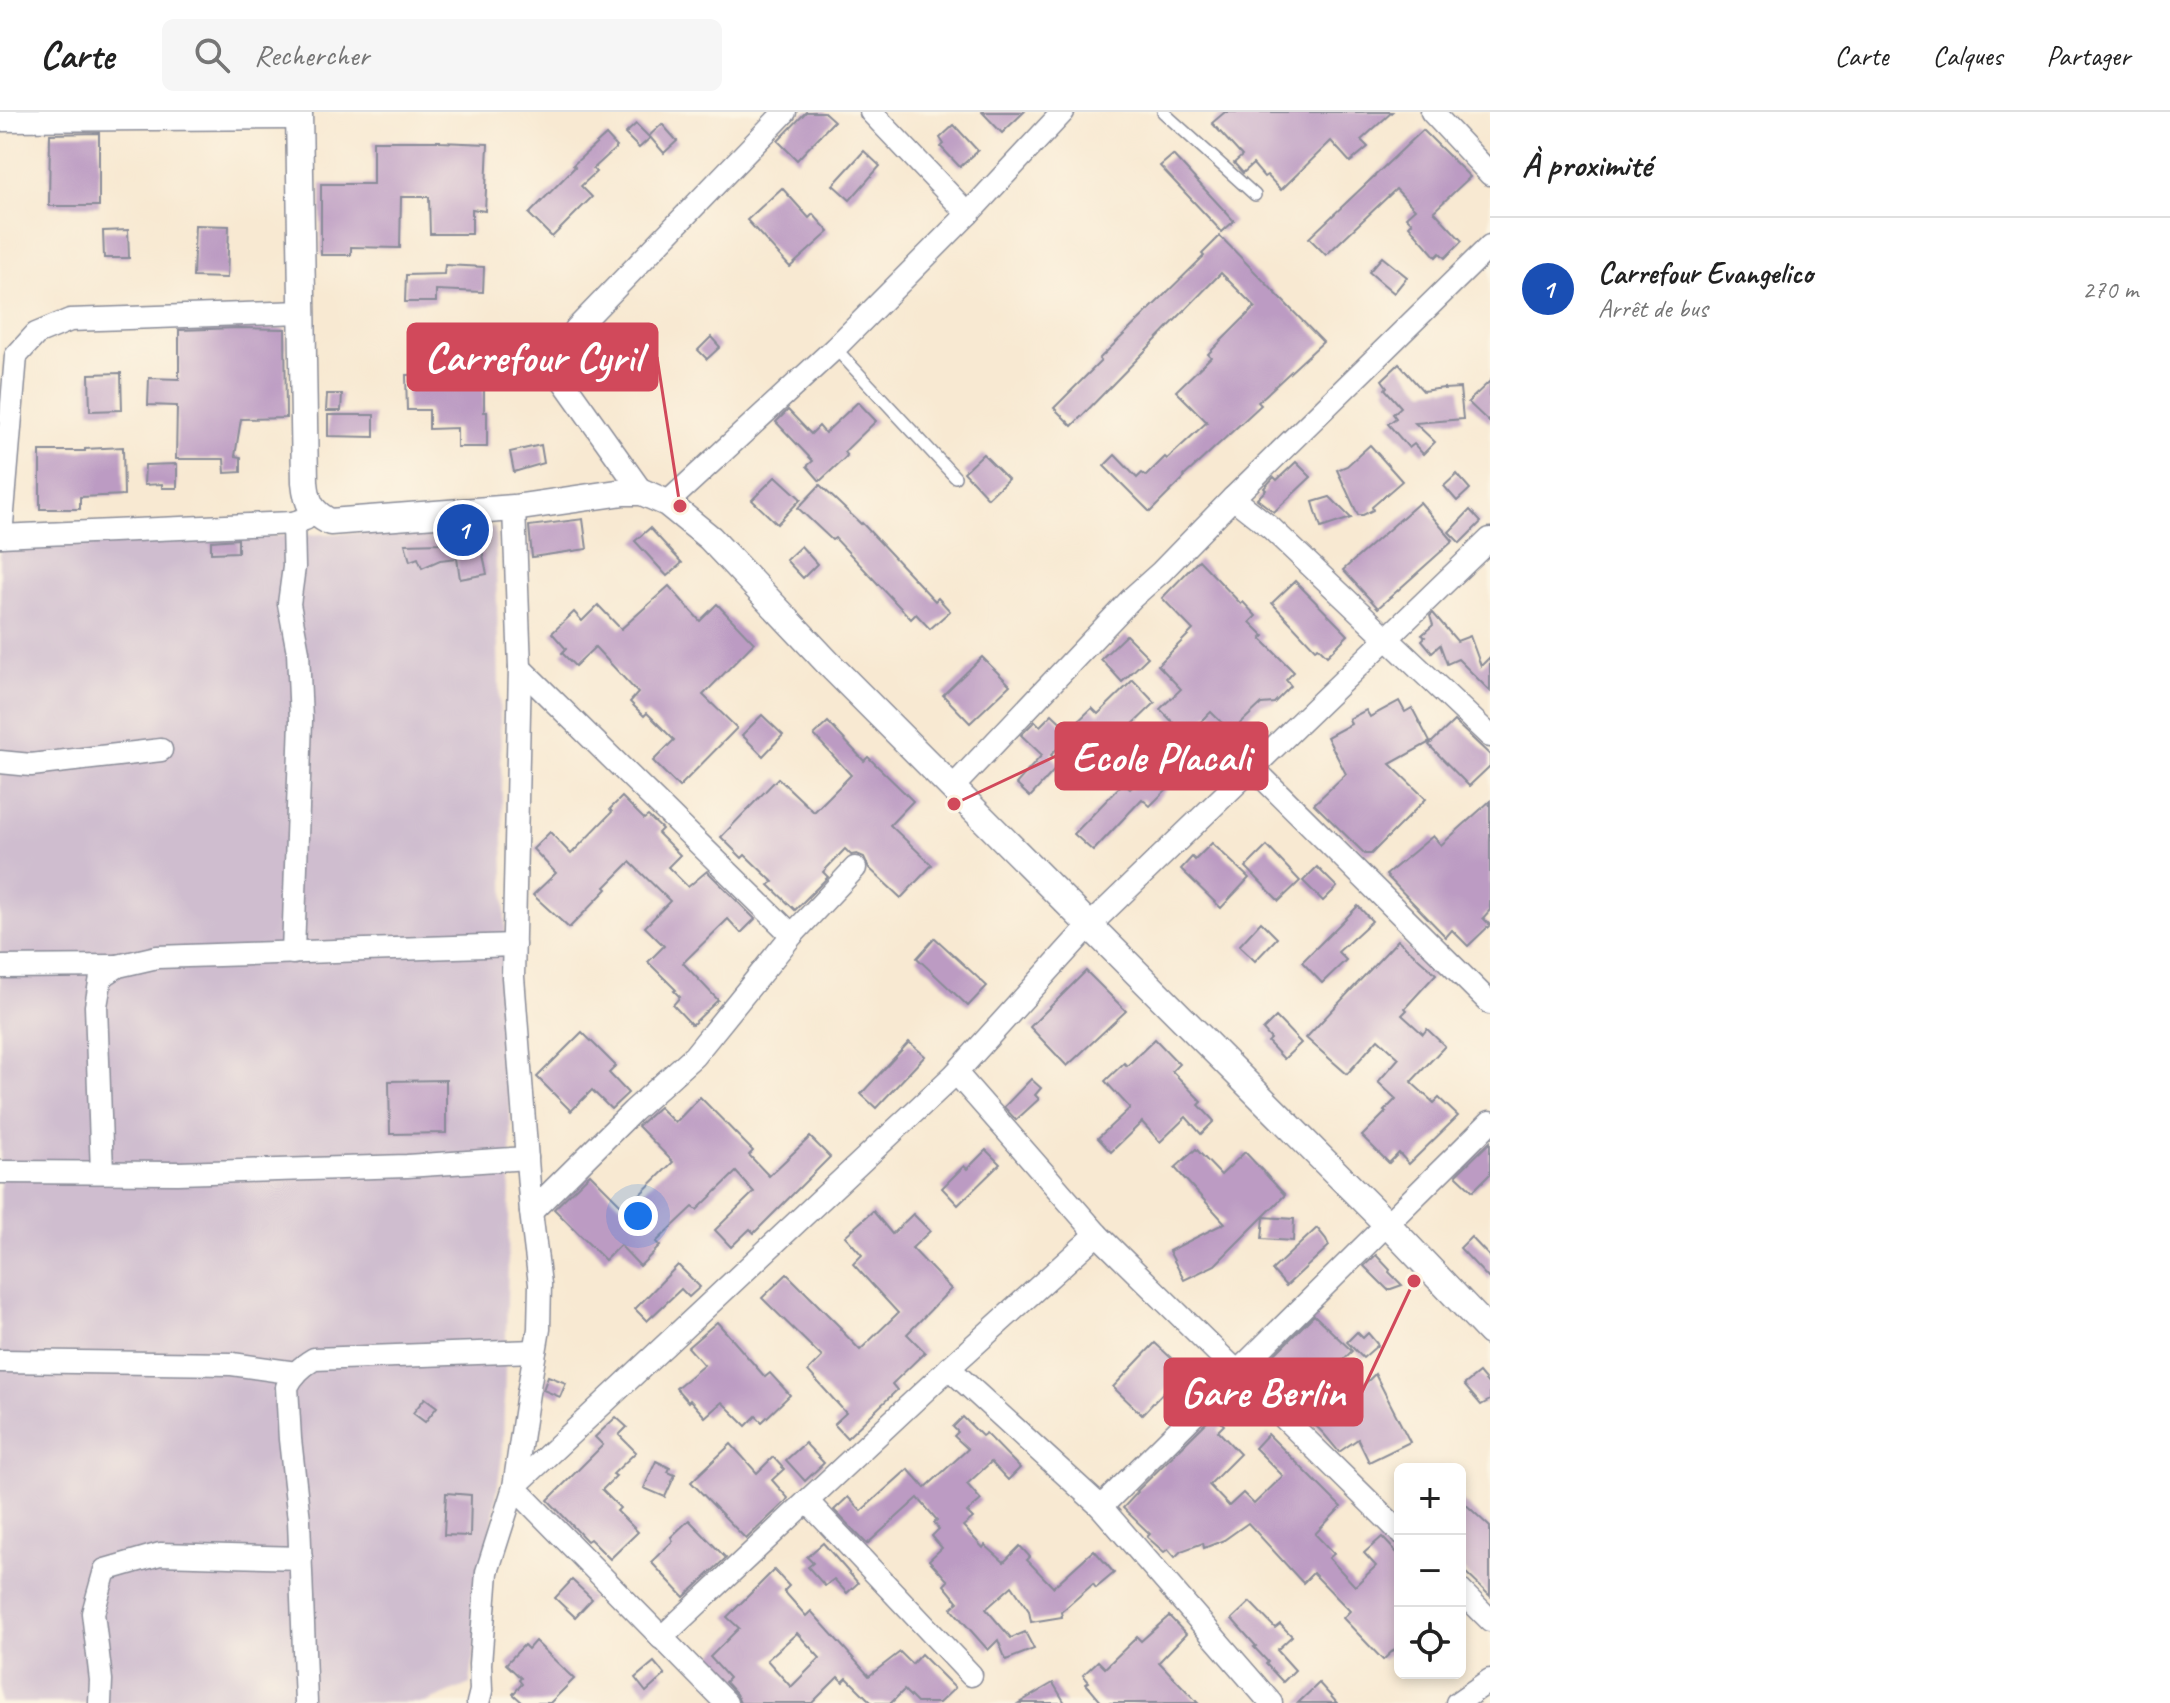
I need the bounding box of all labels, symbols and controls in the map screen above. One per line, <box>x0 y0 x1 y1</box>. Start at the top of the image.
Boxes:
search box <box>162 19 722 91</box>
text: Carte <box>40 32 114 79</box>
icon: search <box>190 33 234 77</box>
text: Rechercher <box>254 36 369 74</box>
text: Carte <box>1835 38 1888 73</box>
text: Calques <box>1932 38 2002 73</box>
text: Partager <box>2046 38 2130 73</box>
text: À proximité <box>1522 143 1651 186</box>
text: Carrefour Evangelico <box>1598 254 1813 292</box>
text: 1 <box>1542 273 1554 306</box>
text: 270 m <box>2082 273 2138 306</box>
text: Arrêt de bus <box>1598 292 1708 325</box>
callout: Carrefour Cyril <box>408 324 657 390</box>
text: Carrefour Cyril <box>425 331 650 384</box>
pin: 1 <box>437 500 489 560</box>
callout: Ecole Placali <box>1056 723 1267 789</box>
text: Ecole Placali <box>1071 731 1255 784</box>
your location <box>618 1196 658 1236</box>
callout: Gare Berlin <box>1165 1359 1362 1425</box>
text: Gare Berlin <box>1181 1366 1347 1419</box>
map controls <box>1394 1463 1466 1679</box>
button: + <box>1394 1463 1466 1535</box>
button: − <box>1394 1535 1466 1607</box>
button: locate <box>1394 1607 1466 1679</box>

